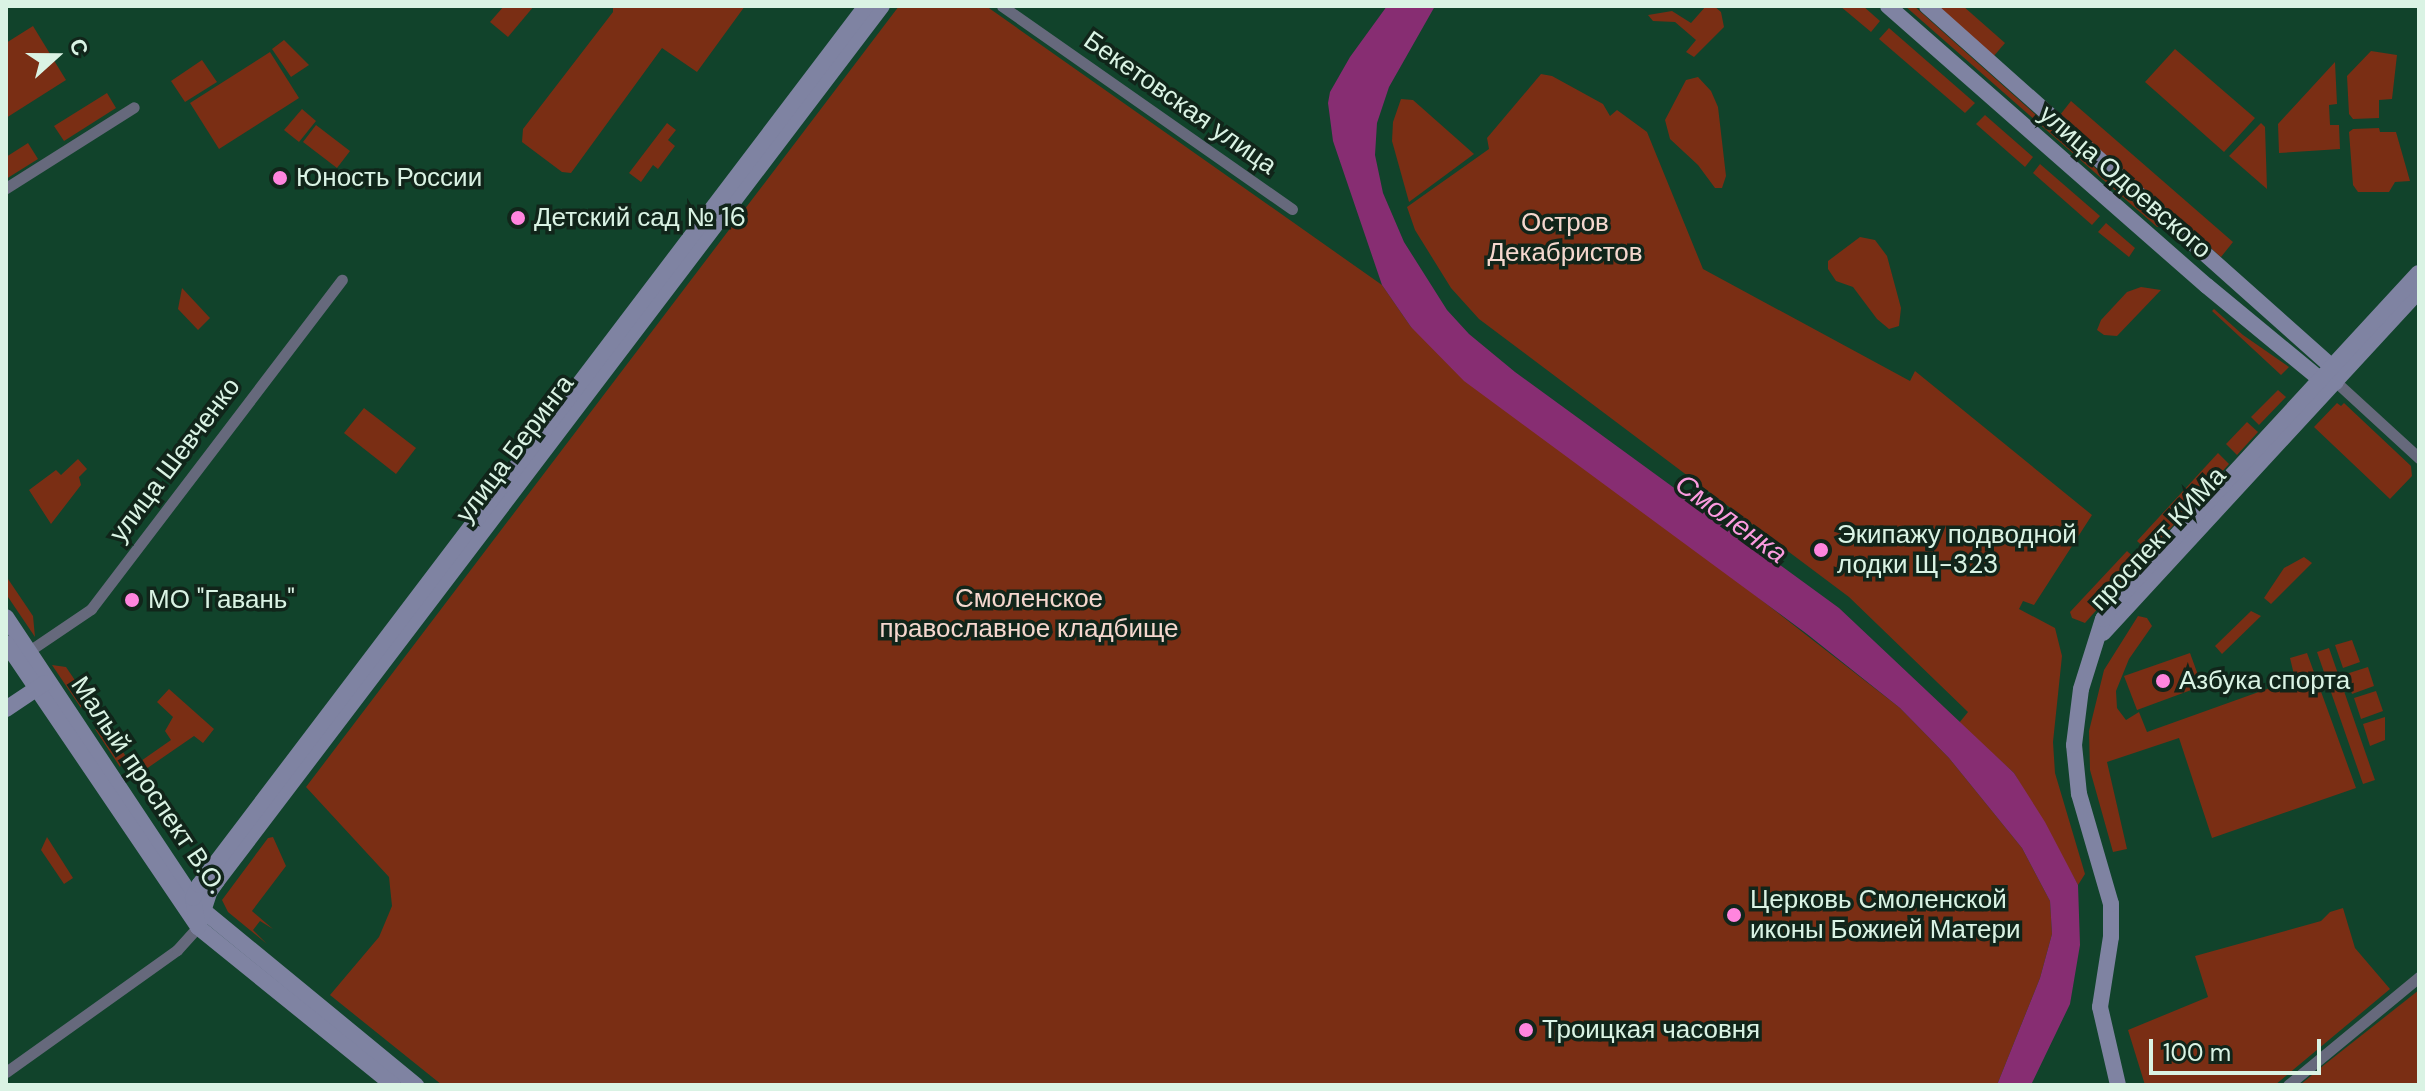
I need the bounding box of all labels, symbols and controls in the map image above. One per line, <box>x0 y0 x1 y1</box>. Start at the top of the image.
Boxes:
north arrow <box>16 16 96 96</box>
street label: Бекетовская улица <box>1078 25 1282 181</box>
text: С <box>62 35 95 60</box>
street label: улица Одоевского <box>2032 99 2218 265</box>
place label: Юность России <box>296 162 482 194</box>
marker: Юность России <box>271 169 289 187</box>
place label: Детский сад № 16 <box>534 202 746 234</box>
park label: Остров Декабристов <box>1487 207 1643 268</box>
marker: Детский сад № 16 <box>509 209 527 227</box>
street label: улица Беринга <box>449 369 581 529</box>
street label: улица Шевченко <box>103 372 247 548</box>
street label: проспект КИМа <box>2083 461 2233 617</box>
water label: Смоленка <box>1669 467 1793 571</box>
place label: Экипажу подводной лодки Щ-323 <box>1837 519 2077 580</box>
marker: Экипажу подводной лодки Щ-323 <box>1812 541 1830 559</box>
park label: Смоленское православное кладбище <box>879 583 1179 644</box>
place label: МО "Гавань" <box>148 584 295 616</box>
marker: МО "Гавань" <box>123 591 141 609</box>
place label: Азбука спорта <box>2179 665 2350 697</box>
street label: Малый проспект В.О. <box>64 671 232 899</box>
marker: Азбука спорта <box>2154 672 2172 690</box>
place label: Церковь Смоленской иконы Божией Матери <box>1750 884 2021 946</box>
marker: Церковь Смоленской иконы Божией Матери <box>1725 906 1743 924</box>
place label: Троицкая часовня <box>1542 1014 1760 1046</box>
marker: Троицкая часовня <box>1517 1021 1535 1039</box>
scale bar <box>2153 1023 2325 1073</box>
text: 100 m <box>2163 1037 2231 1068</box>

